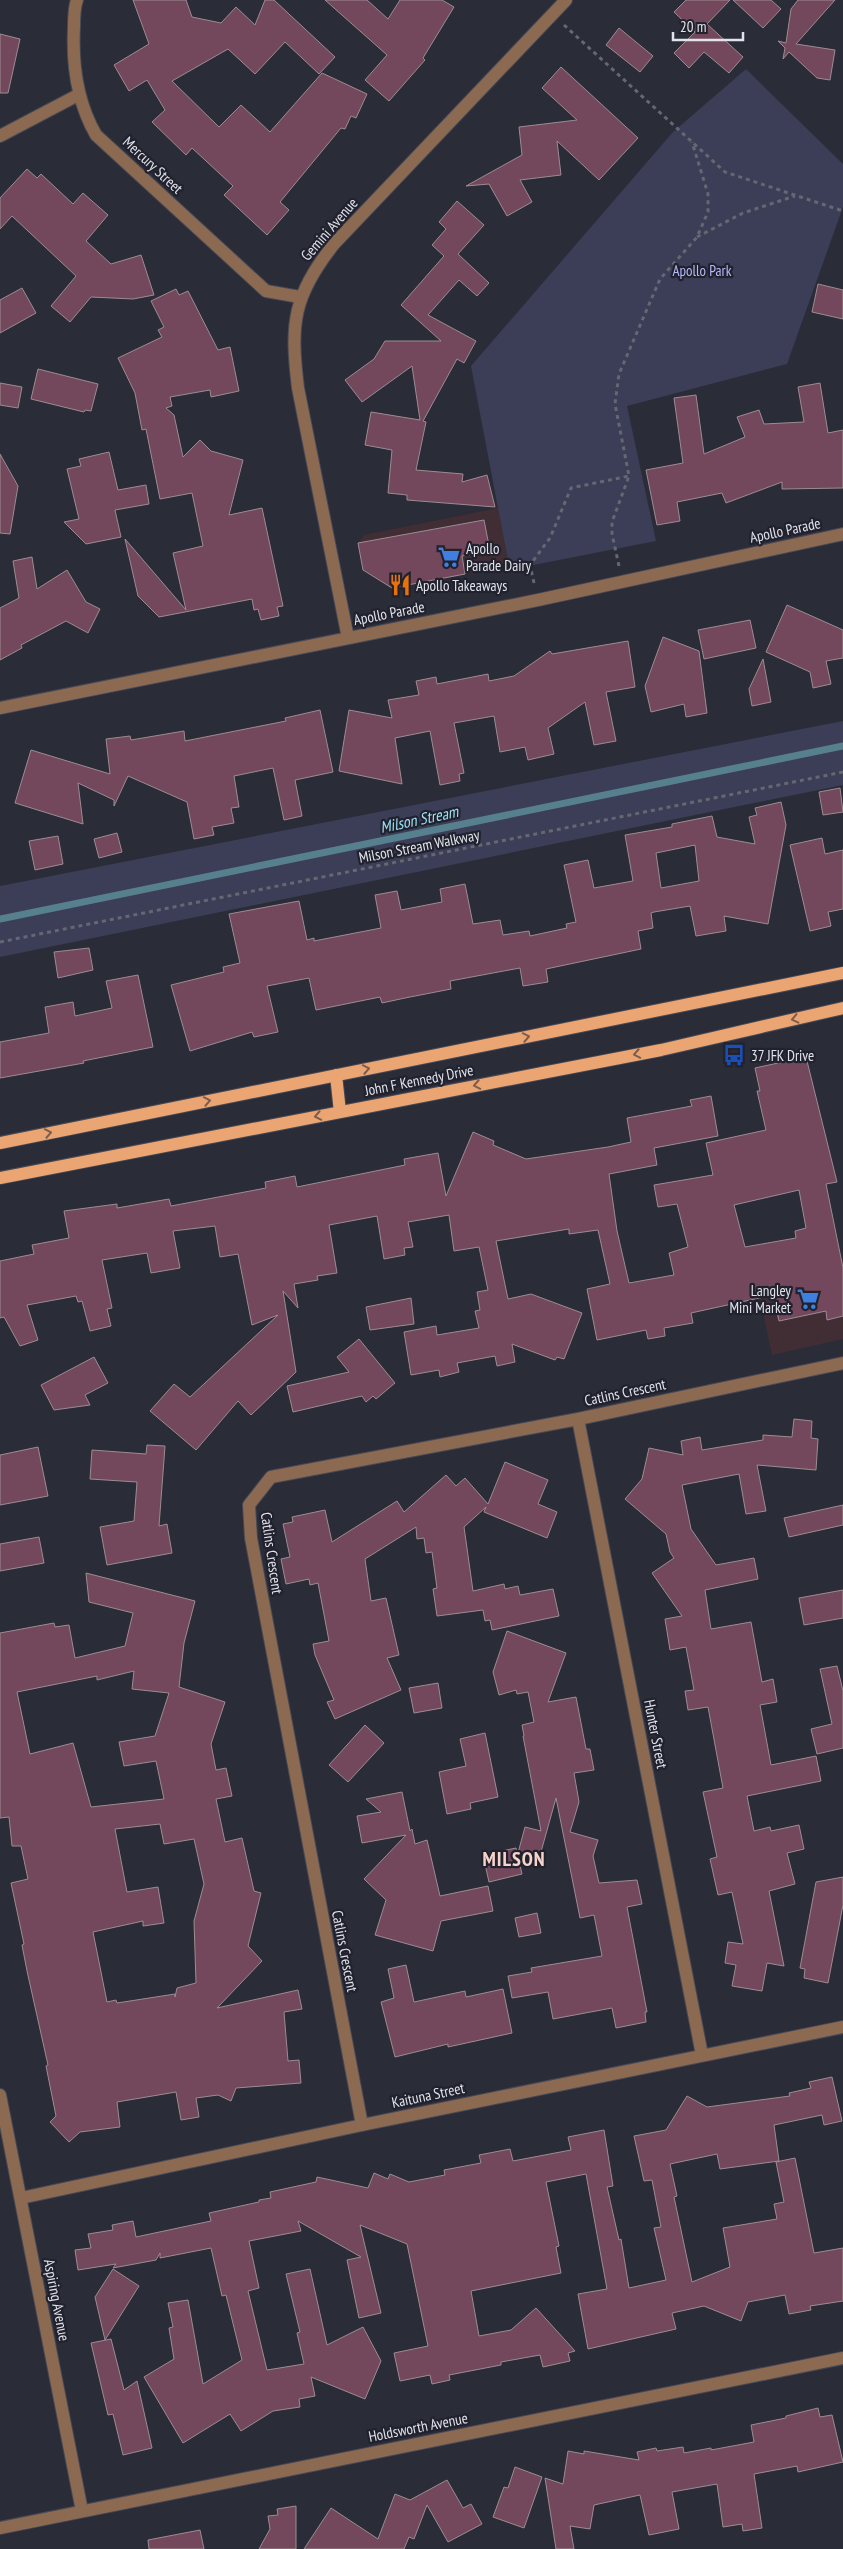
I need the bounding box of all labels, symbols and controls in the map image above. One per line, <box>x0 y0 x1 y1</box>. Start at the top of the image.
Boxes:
scale bar <box>673 10 743 42</box>
text: 20 m <box>680 17 706 36</box>
street label: Mercury Street <box>119 132 187 198</box>
street label: Gemini Avenue <box>297 194 361 264</box>
park label: Apollo Park <box>672 261 732 280</box>
street label: Apollo Parade <box>748 513 822 547</box>
place label: Apollo Parade Dairy <box>466 539 532 575</box>
supermarket icon: Apollo Parade Dairy <box>436 544 462 570</box>
restaurant icon: Apollo Takeaways <box>387 572 413 598</box>
place label: Apollo Takeaways <box>416 576 507 595</box>
street label: Apollo Parade <box>352 597 426 629</box>
water label: Milson Stream <box>378 801 461 837</box>
street label: Milson Stream Walkway <box>357 825 481 867</box>
one-way arrow <box>791 1013 800 1024</box>
one-way arrow <box>521 1032 530 1043</box>
bus stop icon: 37 JFK Drive <box>721 1042 747 1068</box>
place label: 37 JFK Drive <box>751 1046 814 1065</box>
one-way arrow <box>633 1049 641 1059</box>
street label: John F Kennedy Drive <box>362 1060 475 1100</box>
one-way arrow <box>362 1064 371 1075</box>
one-way arrow <box>473 1080 482 1090</box>
one-way arrow <box>203 1096 212 1107</box>
one-way arrow <box>313 1111 322 1121</box>
one-way arrow <box>43 1128 52 1139</box>
place label: Langley Mini Market <box>730 1281 791 1317</box>
supermarket icon: Langley Mini Market <box>795 1286 821 1312</box>
street label: Catlins Crescent <box>583 1374 667 1410</box>
street label: Catlins Crescent <box>257 1511 287 1595</box>
street label: Hunter Street <box>640 1698 672 1770</box>
district label: MILSON <box>482 1846 546 1872</box>
street label: Catlins Crescent <box>328 1909 362 1993</box>
street label: Kaituna Street <box>390 2078 466 2112</box>
street label: Aspiring Avenue <box>40 2257 74 2343</box>
street label: Holdsworth Avenue <box>367 2408 469 2446</box>

